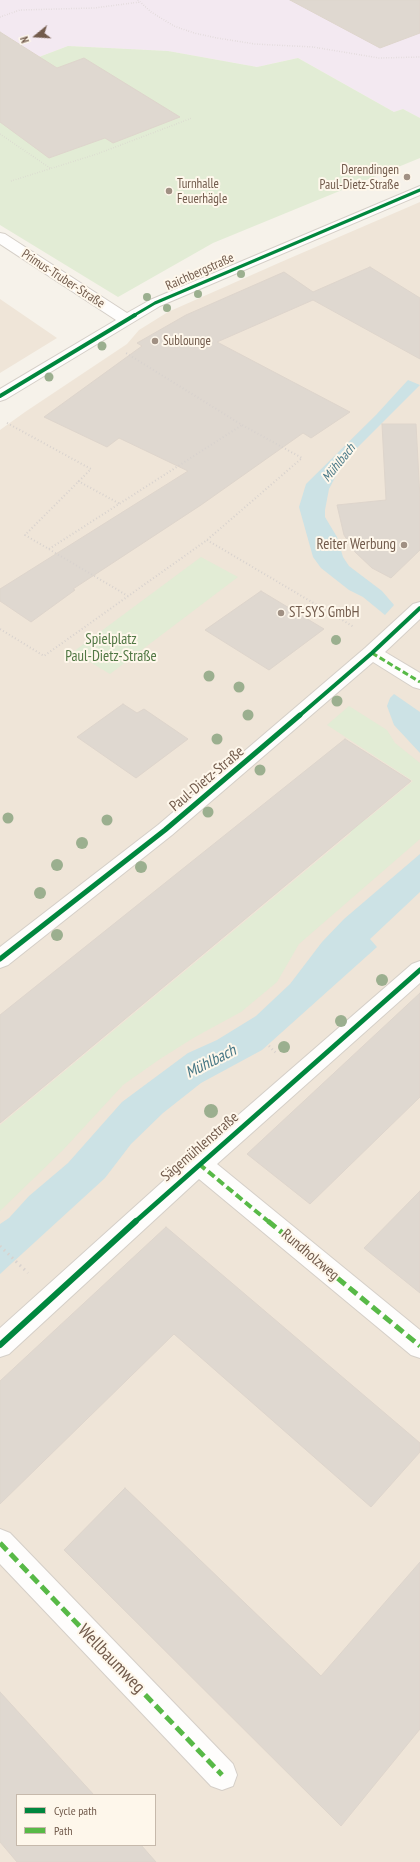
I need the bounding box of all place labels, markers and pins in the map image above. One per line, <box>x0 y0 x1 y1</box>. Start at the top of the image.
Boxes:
place label: Derendingen Paul-Dietz-Straße <box>320 162 399 193</box>
marker: Derendingen Paul-Dietz-Straße <box>402 172 412 182</box>
place label: Turnhalle Feuerhägle <box>177 176 227 207</box>
marker: Turnhalle Feuerhägle <box>164 186 174 196</box>
place label: Sublounge <box>163 333 211 349</box>
marker: Sublounge <box>150 336 160 346</box>
place label: Reiter Werbung <box>317 536 396 554</box>
marker: Reiter Werbung <box>399 540 409 550</box>
place label: ST-SYS GmbH <box>289 604 359 622</box>
marker: ST-SYS GmbH <box>276 608 286 618</box>

